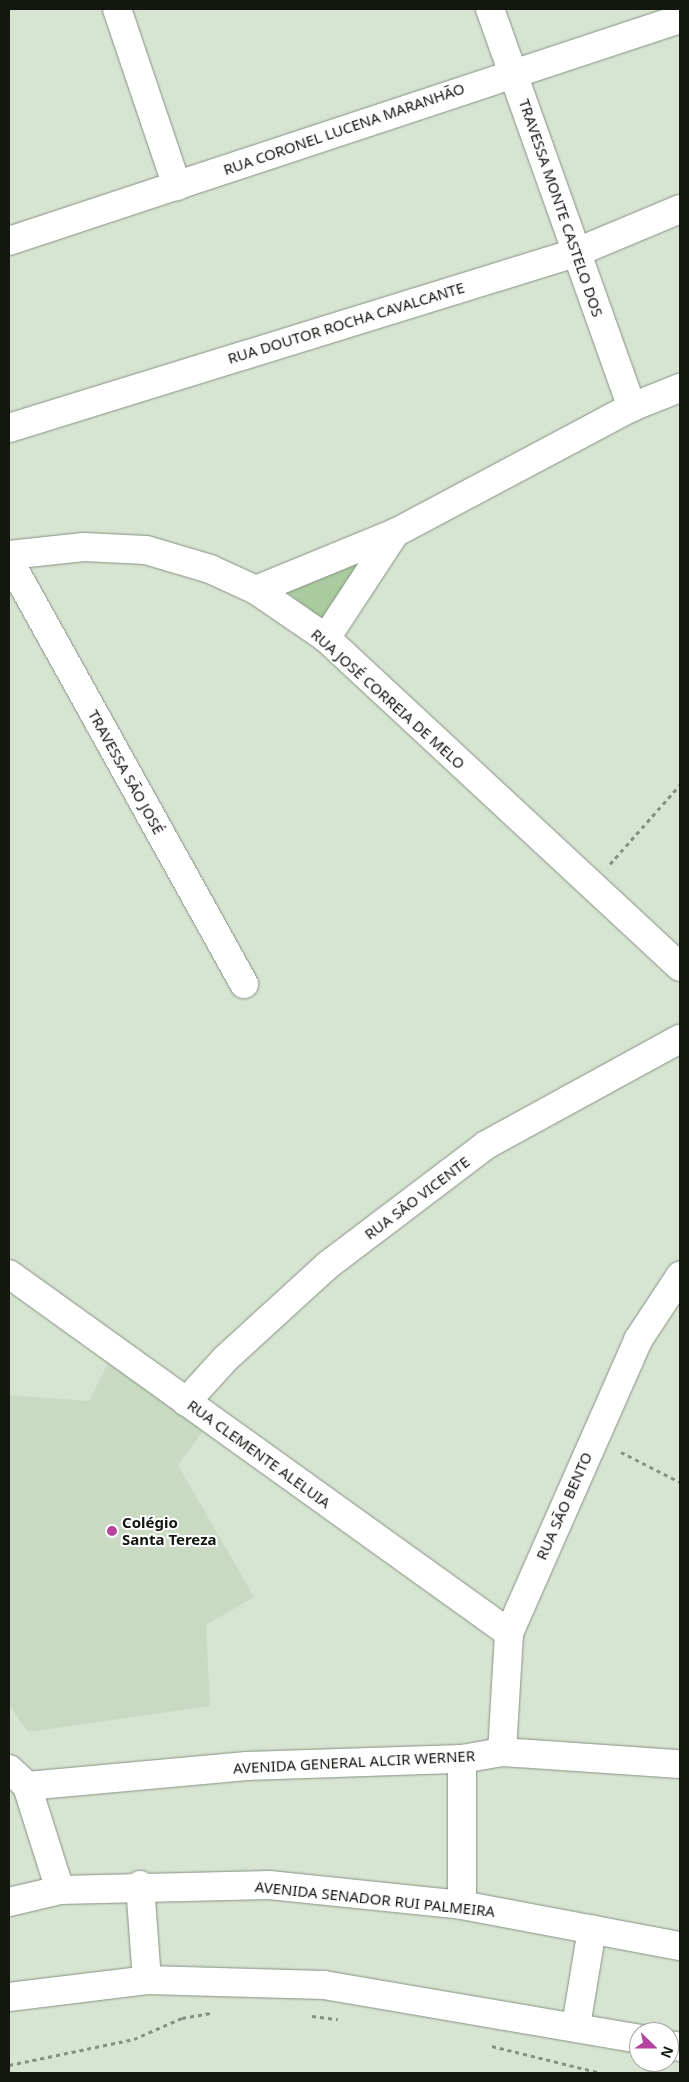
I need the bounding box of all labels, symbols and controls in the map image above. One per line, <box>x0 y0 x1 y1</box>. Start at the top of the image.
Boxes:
street label: RUA CORONEL LUCENA MARANHÃO <box>221 79 467 179</box>
street label: TRAVESSA MONTE CASTELO DOS <box>515 97 607 319</box>
street label: RUA DOUTOR ROCHA CAVALCANTE <box>225 278 467 368</box>
street label: RUA JOSÉ CORREIA DE MELO <box>307 625 469 773</box>
street label: TRAVESSA SÃO JOSÉ <box>84 707 168 837</box>
street label: RUA SÃO VICENTE <box>361 1153 473 1243</box>
street label: RUA CLEMENTE ALELUIA <box>184 1396 334 1512</box>
street label: RUA SÃO BENTO <box>532 1449 596 1563</box>
place label: Colégio Santa Tereza <box>122 1513 217 1548</box>
marker: Colégio Santa Tereza <box>106 1525 118 1537</box>
street label: AVENIDA GENERAL ALCIR WERNER <box>233 1747 475 1777</box>
street label: AVENIDA SENADOR RUI PALMEIRA <box>254 1877 496 1921</box>
north arrow <box>629 2022 679 2072</box>
text: N <box>657 2044 678 2061</box>

